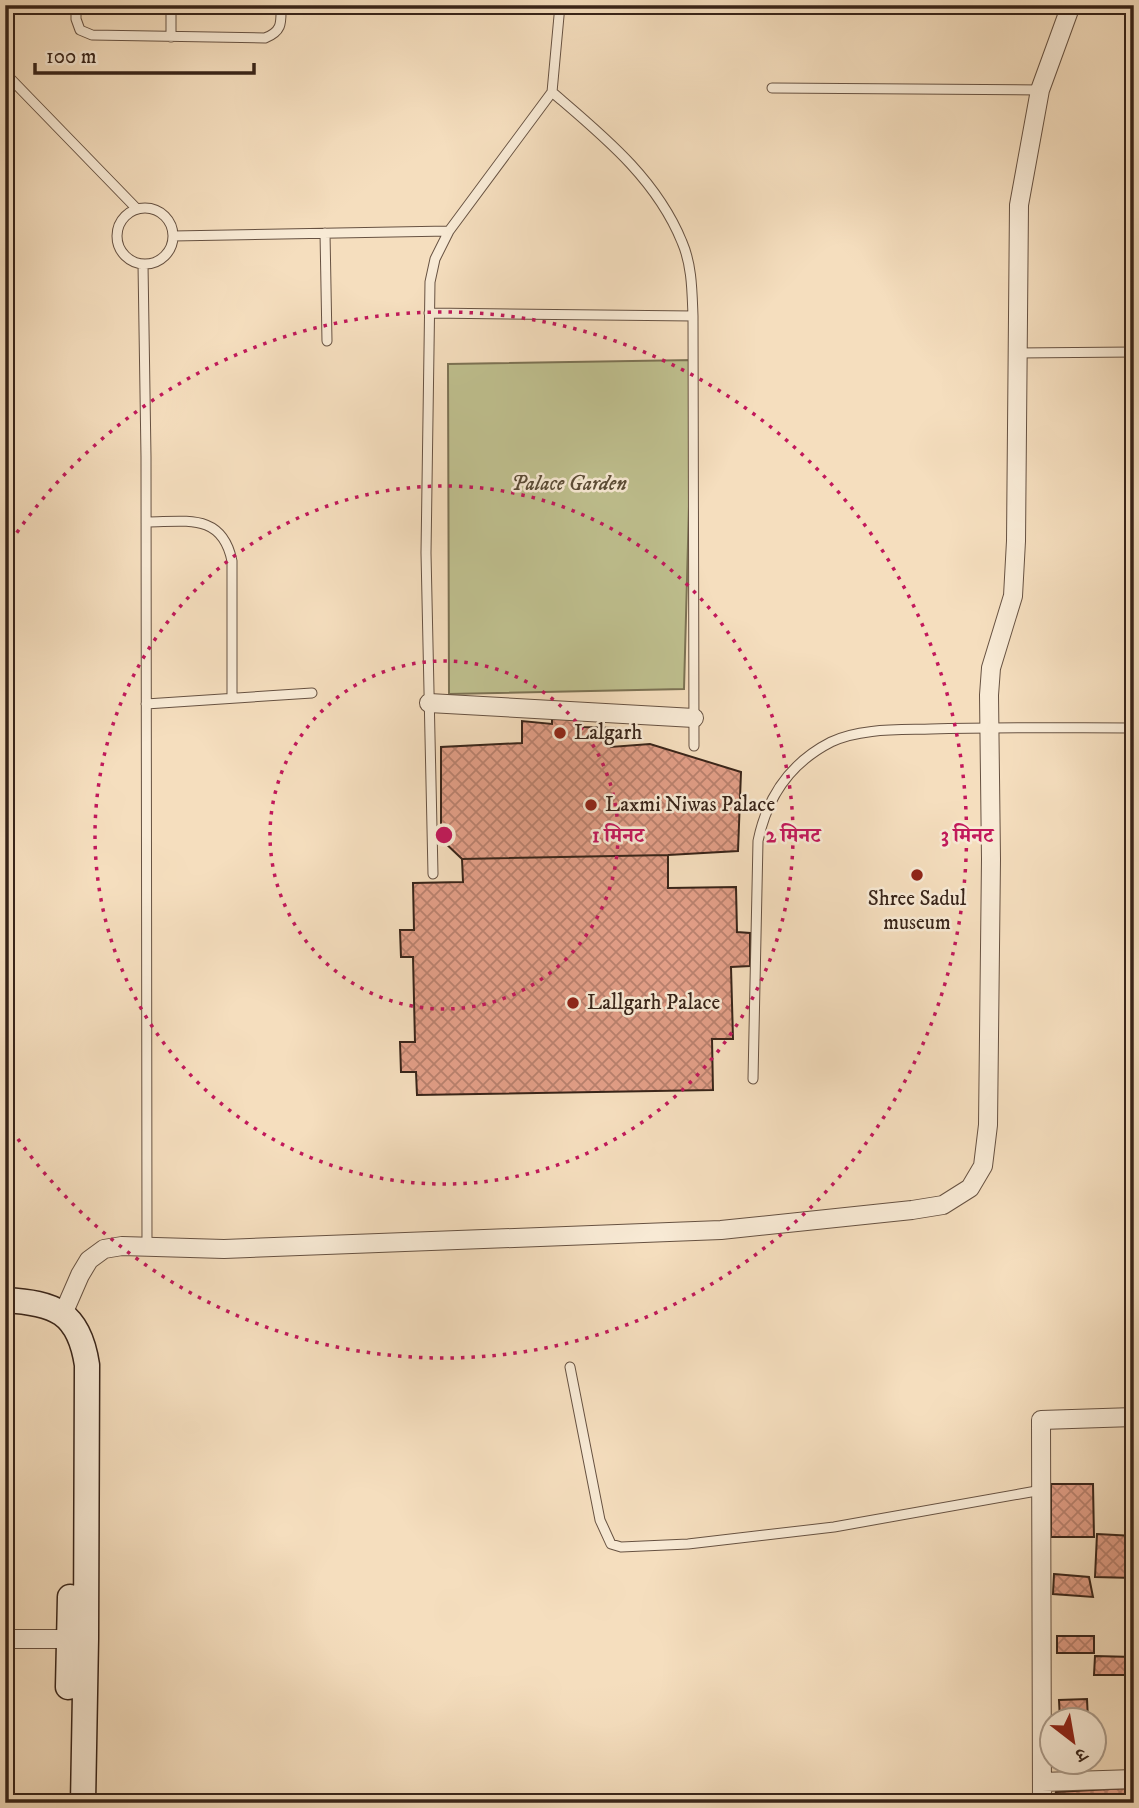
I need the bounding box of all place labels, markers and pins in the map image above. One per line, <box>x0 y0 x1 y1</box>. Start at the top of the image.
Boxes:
place label: Lalgarh <box>574 720 642 746</box>
marker: Lalgarh <box>552 725 568 741</box>
place label: Laxmi Niwas Palace <box>605 792 775 818</box>
marker: Laxmi Niwas Palace <box>583 797 599 813</box>
centre of rings <box>432 823 456 847</box>
marker: Shree Sadul museum <box>909 867 925 883</box>
place label: Shree Sadul museum <box>868 886 967 936</box>
place label: Lallgarh Palace <box>587 990 720 1016</box>
marker: Lallgarh Palace <box>565 995 581 1011</box>

